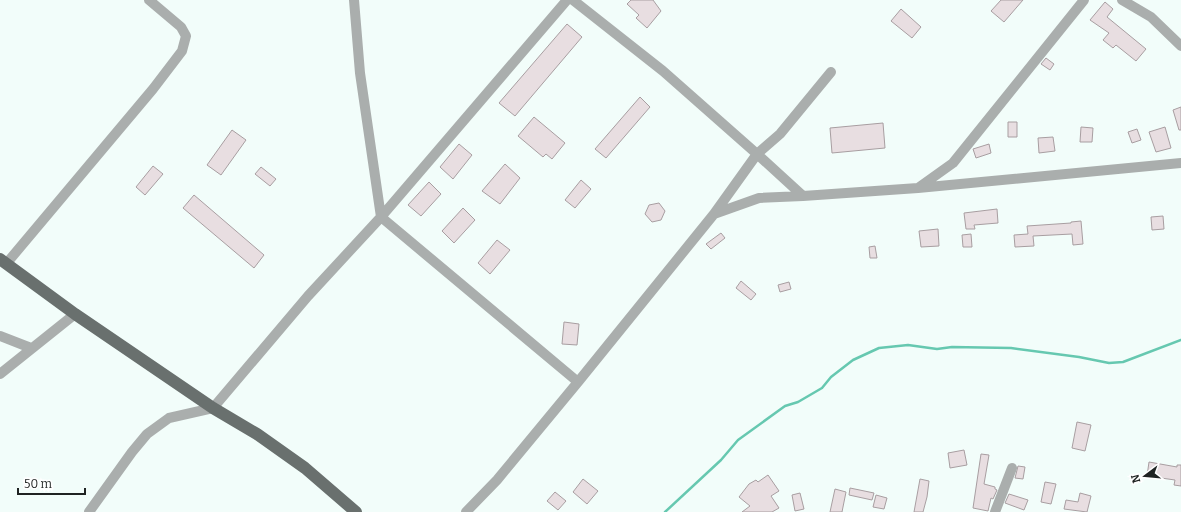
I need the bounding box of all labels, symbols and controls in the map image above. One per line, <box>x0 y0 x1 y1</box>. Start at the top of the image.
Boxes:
north arrow <box>1125 456 1165 496</box>
scale bar <box>18 470 85 496</box>
text: N <box>1128 472 1143 484</box>
text: 50 m <box>24 477 53 491</box>

